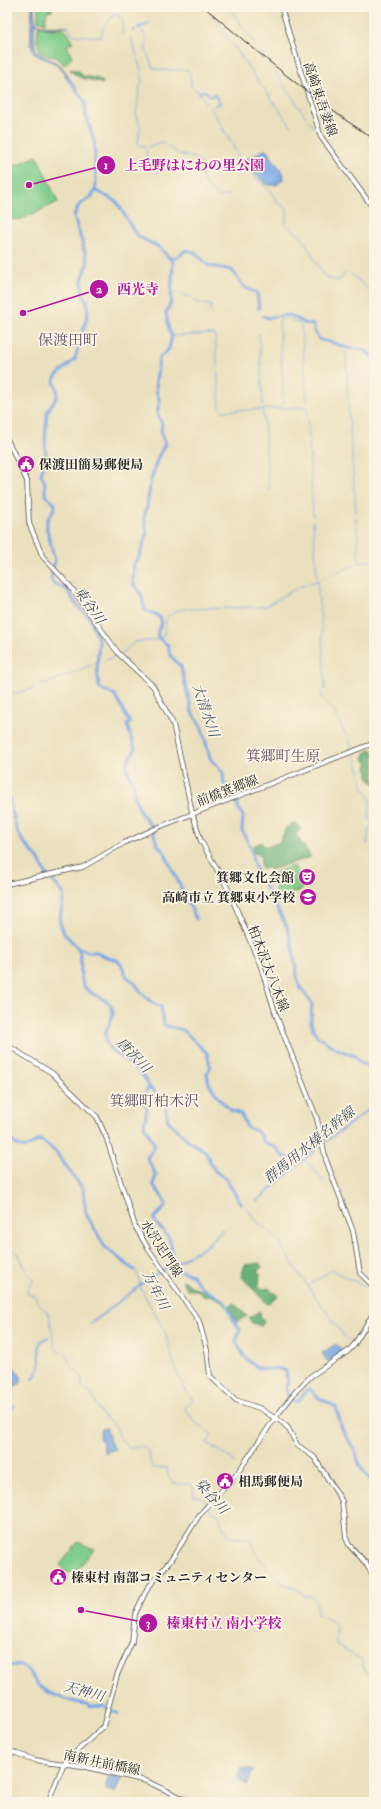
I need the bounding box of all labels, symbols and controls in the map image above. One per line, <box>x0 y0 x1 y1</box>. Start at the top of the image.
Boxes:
street label: 高崎東吾妻線 <box>300 60 340 139</box>
callout: 上毛野はにわの里公園 <box>96 152 272 178</box>
text: 上毛野はにわの里公園 <box>124 157 264 174</box>
text: 1 <box>104 158 108 173</box>
callout: 西光寺 <box>89 276 167 302</box>
text: 西光寺 <box>117 281 159 298</box>
text: 2 <box>96 282 102 297</box>
district label: 保渡田町 <box>38 331 98 350</box>
public building icon: 保渡田簡易郵便局 <box>16 454 36 474</box>
place label: 保渡田簡易郵便局 <box>39 457 143 473</box>
water label: 東谷川 <box>71 583 110 629</box>
water label: 大清水川 <box>188 681 223 741</box>
district label: 箕郷町生原 <box>245 747 321 766</box>
street label: 前橋箕郷線 <box>194 772 261 810</box>
theatre icon: 箕郷文化会館 <box>297 867 317 887</box>
place label: 箕郷文化会館 <box>216 870 294 886</box>
school or university icon: 高崎市立 箕郷東小学校 <box>298 887 318 907</box>
place label: 高崎市立 箕郷東小学校 <box>162 890 296 906</box>
street label: 柏木沢大八木線 <box>244 923 292 1014</box>
water label: 唐沢川 <box>113 1034 156 1078</box>
district label: 箕郷町柏木沢 <box>109 1092 199 1111</box>
water label: 群馬用水榛名幹線 <box>260 1102 360 1187</box>
street label: 水沢足門線 <box>137 1217 186 1280</box>
water label: 万年川 <box>138 1268 174 1315</box>
public building icon: 相馬郵便局 <box>215 1471 235 1491</box>
place label: 相馬郵便局 <box>238 1474 303 1490</box>
water label: 染谷川 <box>191 1475 233 1519</box>
public building icon: 榛東村 南部コミュニティセンター <box>48 1567 68 1587</box>
place label: 榛東村 南部コミュニティセンター <box>71 1570 267 1586</box>
callout: 榛東村立 南小学校 <box>138 1610 289 1636</box>
text: 榛東村立 南小学校 <box>167 1615 281 1632</box>
text: 3 <box>146 1616 151 1631</box>
water label: 天神川 <box>61 1678 108 1706</box>
street label: 南新井前橋線 <box>62 1747 142 1779</box>

